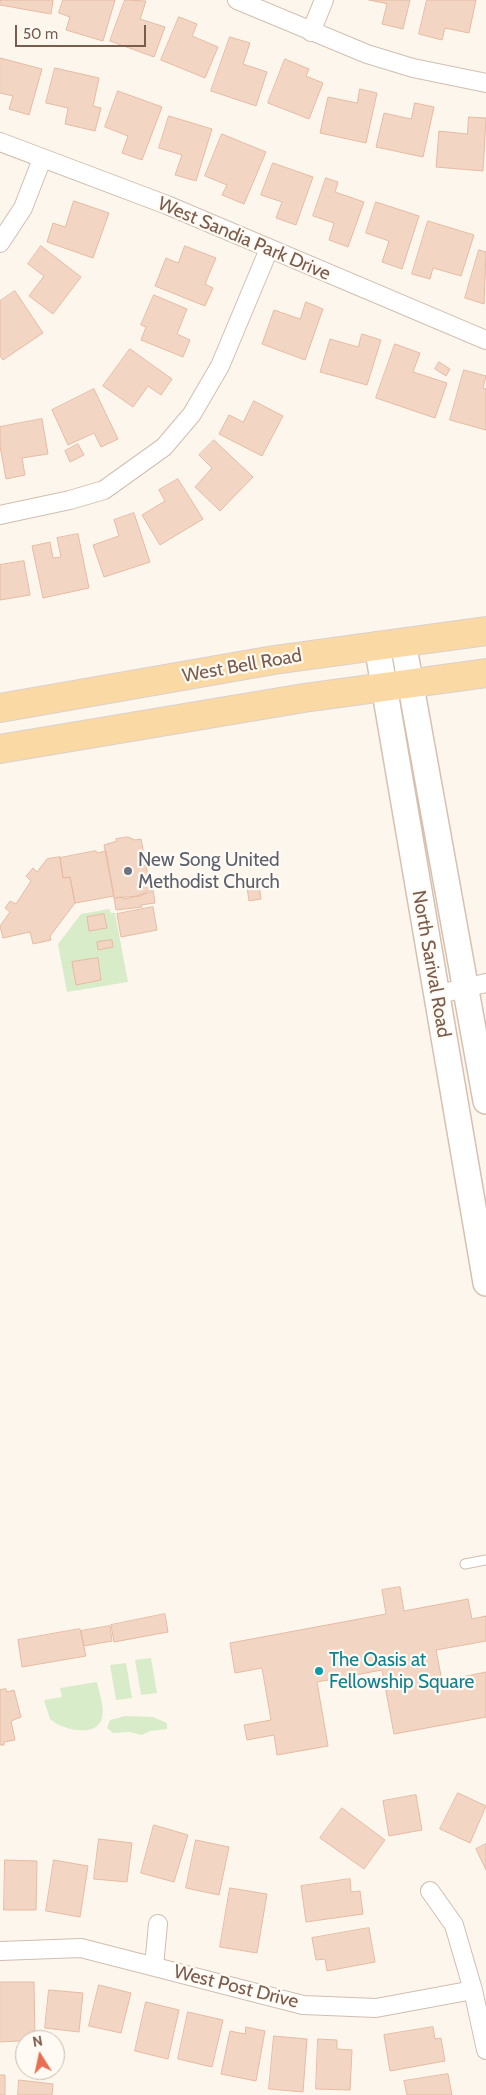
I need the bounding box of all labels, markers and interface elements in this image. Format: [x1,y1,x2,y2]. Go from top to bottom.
scale bar [18,15,149,47]
text: 50 m [23,25,58,43]
street label: West Sandia Park Drive [154,192,334,286]
street label: West Bell Road [180,644,304,688]
place label: New Song United Methodist Church [138,849,280,893]
marker: New Song United Methodist Church [122,865,134,877]
street label: North Sarival Road [407,889,455,1039]
place label: The Oasis at Fellowship Square [329,1649,474,1693]
marker: The Oasis at Fellowship Square [313,1665,325,1677]
street label: West Post Drive [171,1960,301,2014]
north arrow [15,2030,65,2080]
text: N [31,2031,44,2051]

